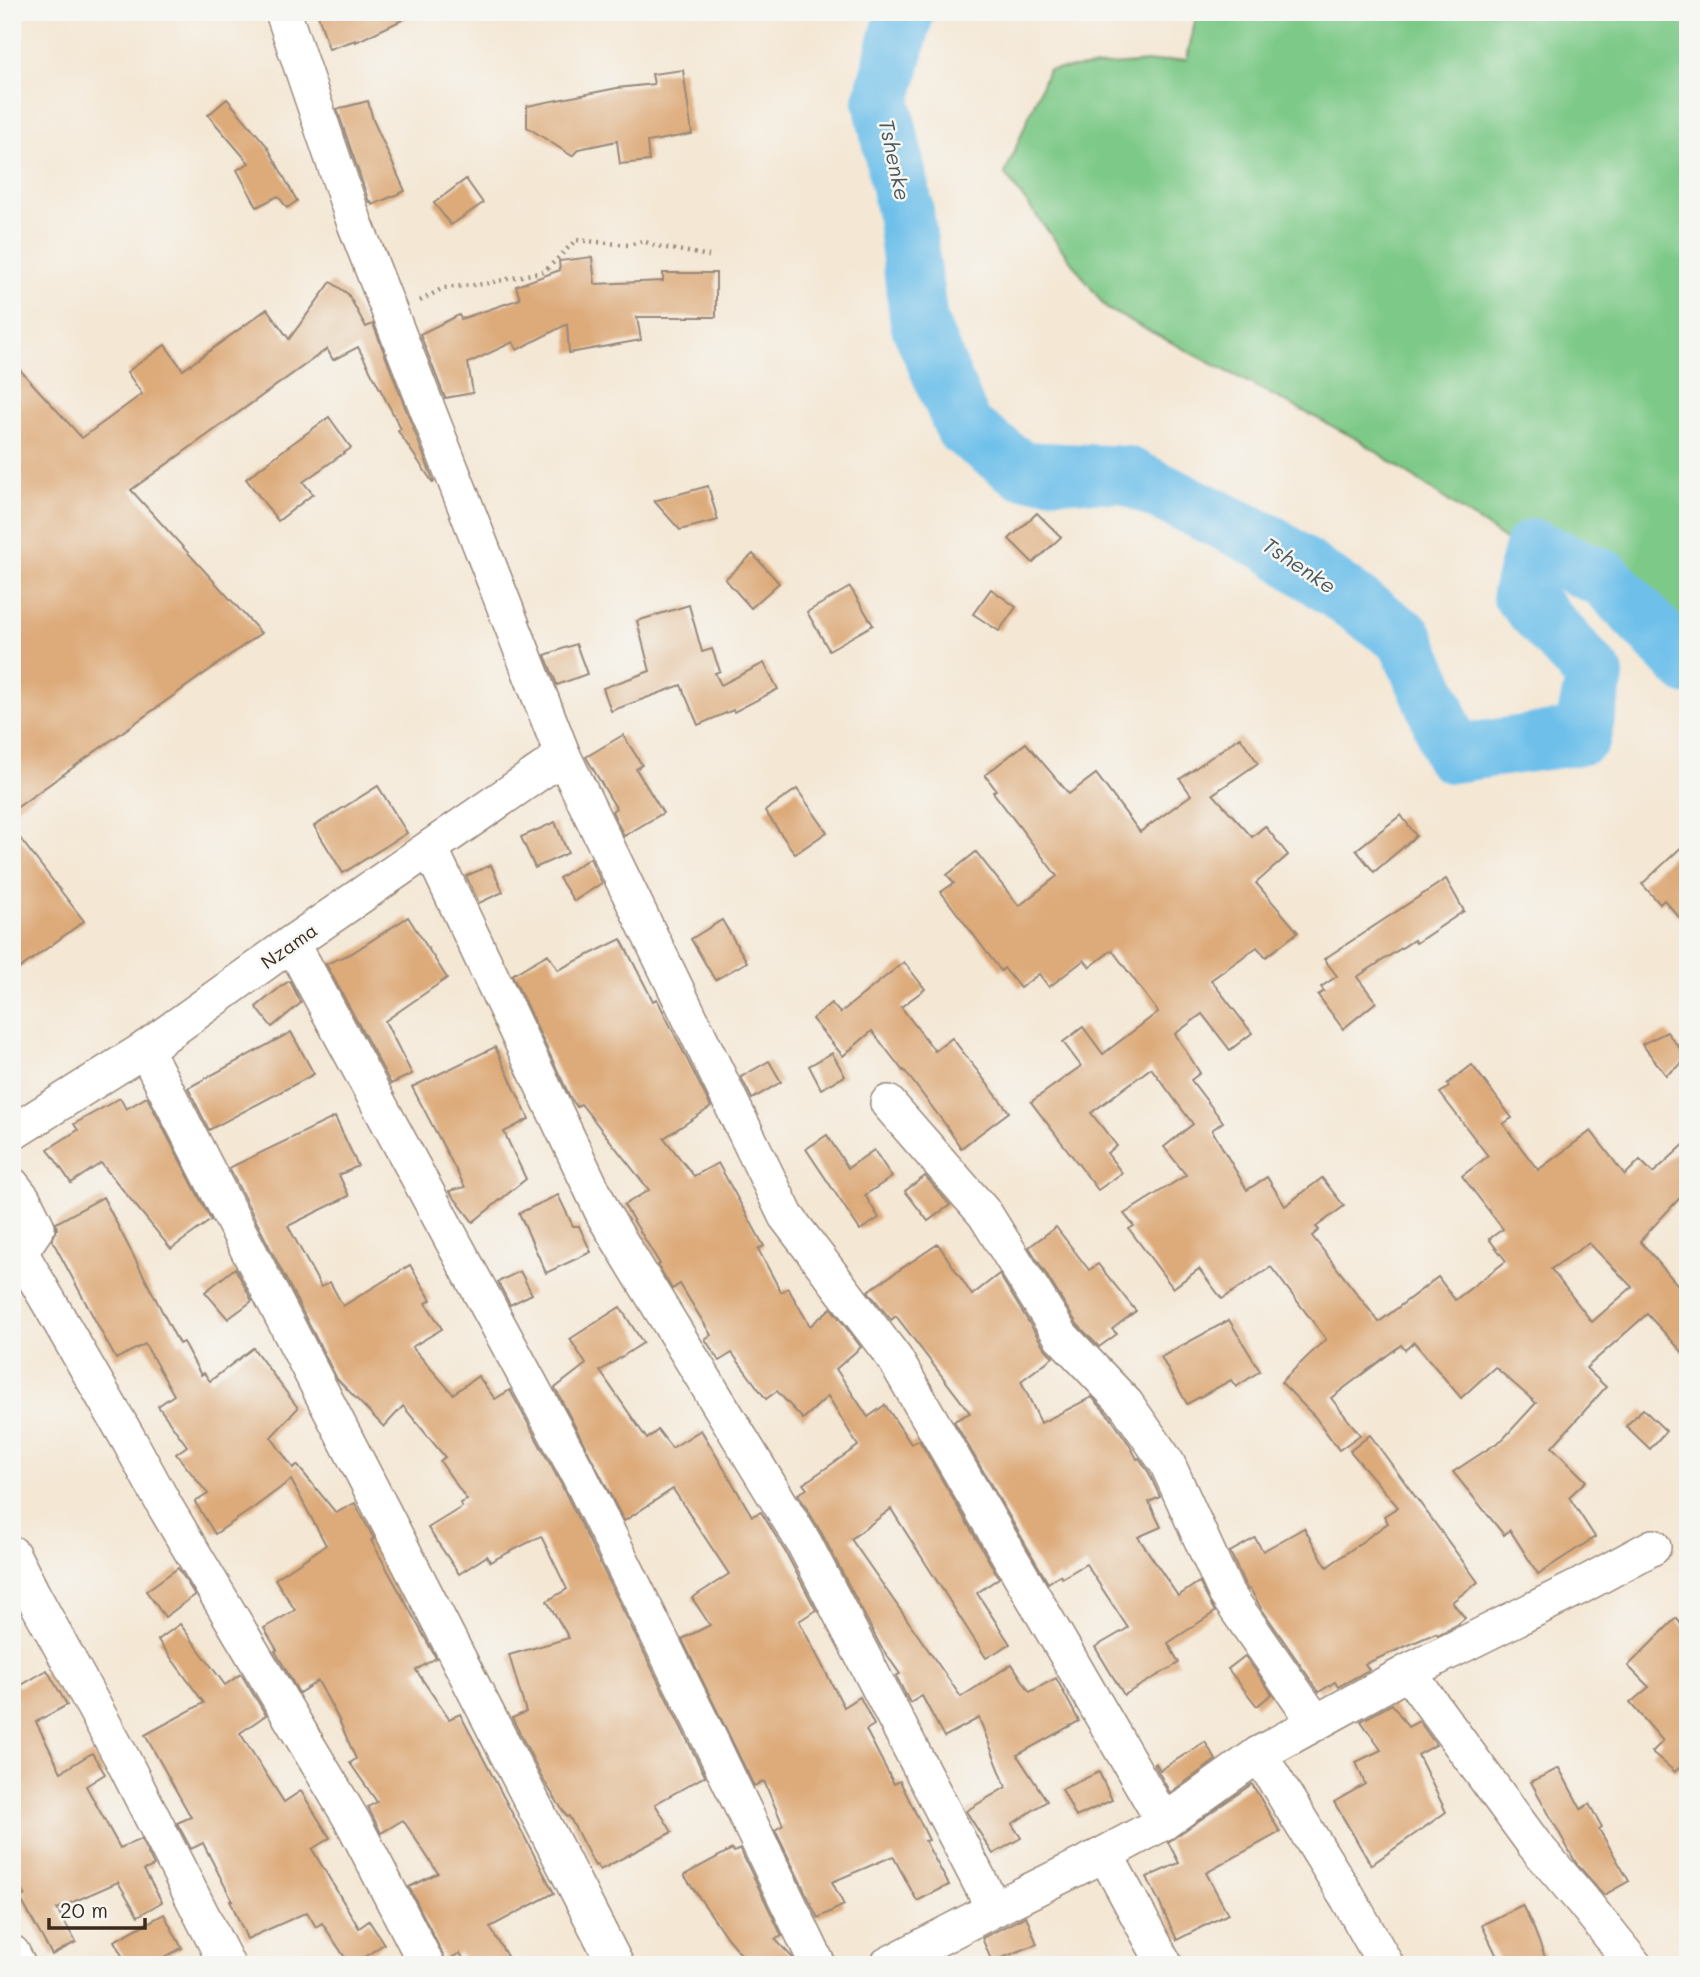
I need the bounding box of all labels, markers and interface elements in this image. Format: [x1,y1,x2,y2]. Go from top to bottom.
water label: Tshenke [874,117,917,203]
water label: Tshenke [1258,530,1342,599]
street label: Nzama [256,917,322,974]
scale bar [49,1886,145,1930]
text: 20 m [60,1896,108,1923]

